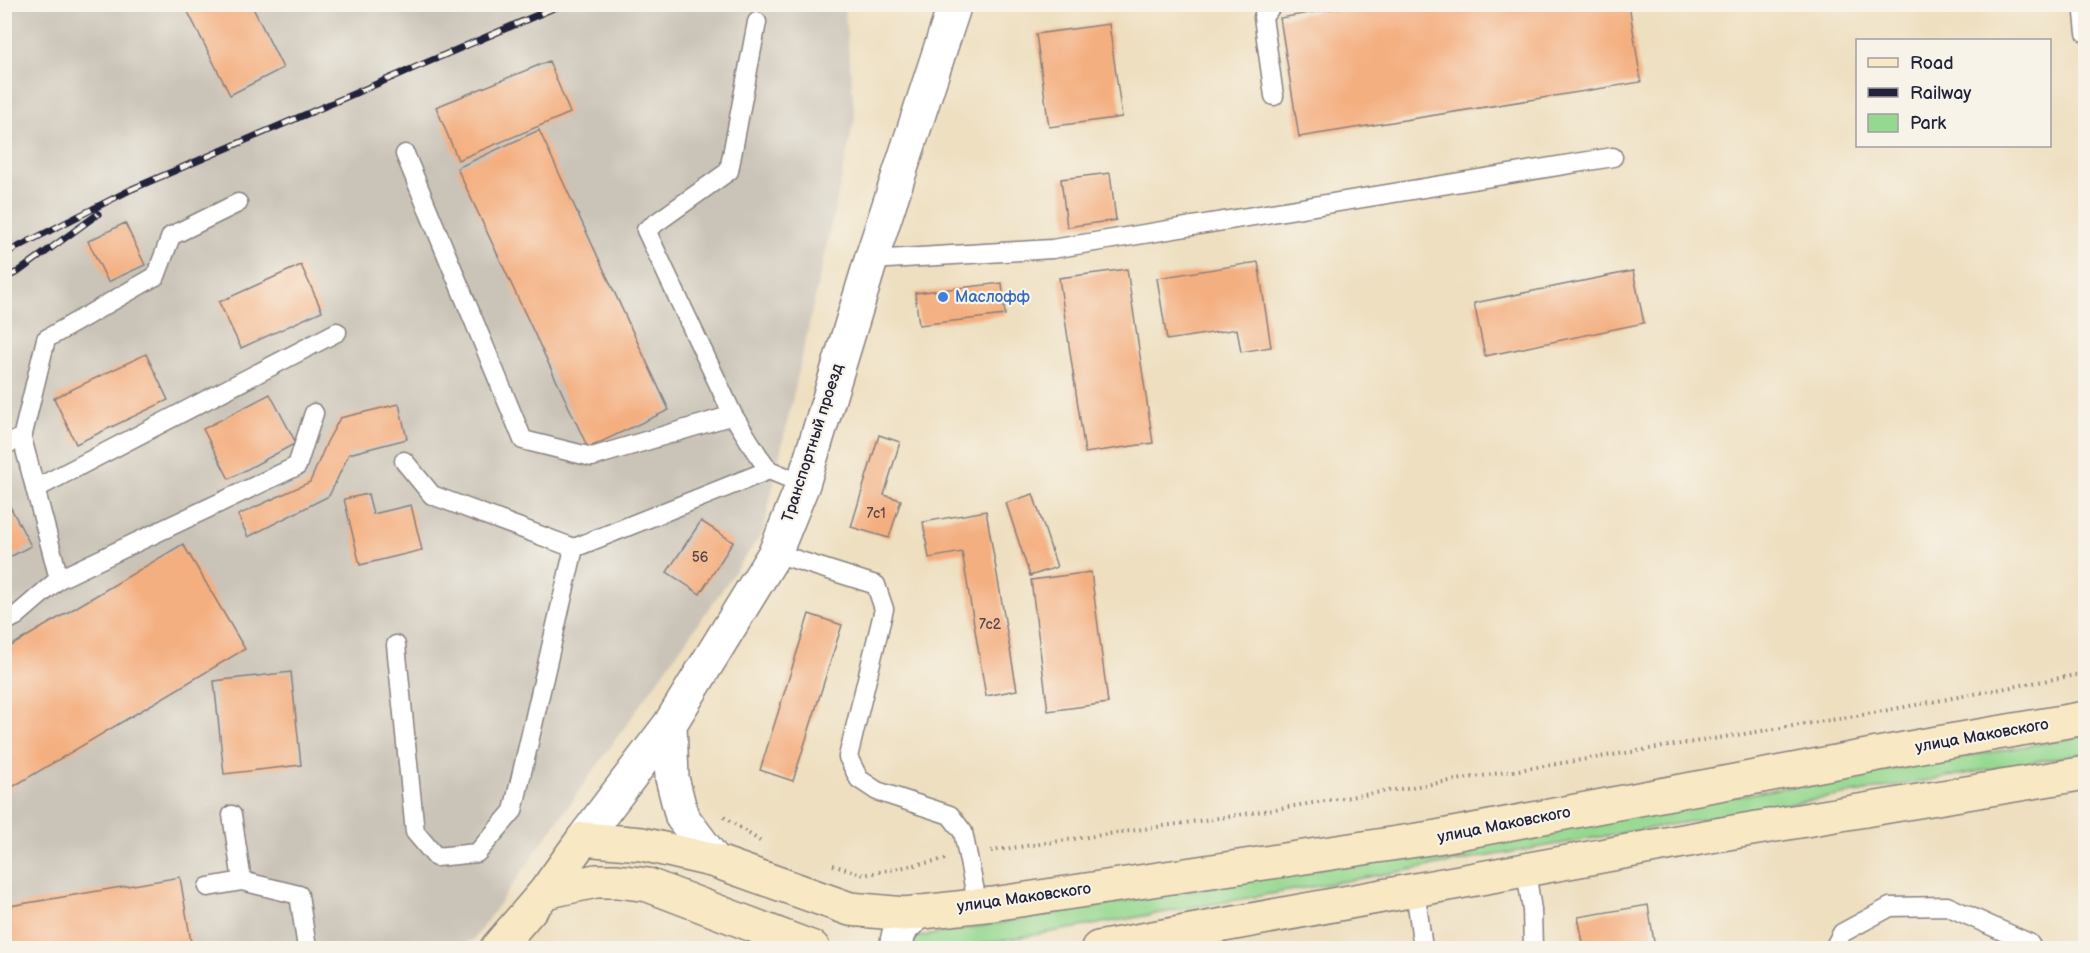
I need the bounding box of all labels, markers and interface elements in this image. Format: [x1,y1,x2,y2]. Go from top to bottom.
legend [1856,39,2051,147]
text: Road [1910,53,1954,74]
text: Railway [1910,83,1972,104]
text: Park [1910,113,1946,134]
place label: Маслофф [955,288,1030,307]
marker: Маслофф [936,290,950,304]
street label: Транспортный проезд [778,361,848,525]
house number: 7с1 [866,505,886,522]
house number: 56 [692,549,709,566]
house number: 7с2 [979,616,1002,633]
street label: улица Маковского [1914,715,2050,757]
street label: улица Маковского [1436,803,1572,847]
street label: улица Маковского [956,879,1092,917]

